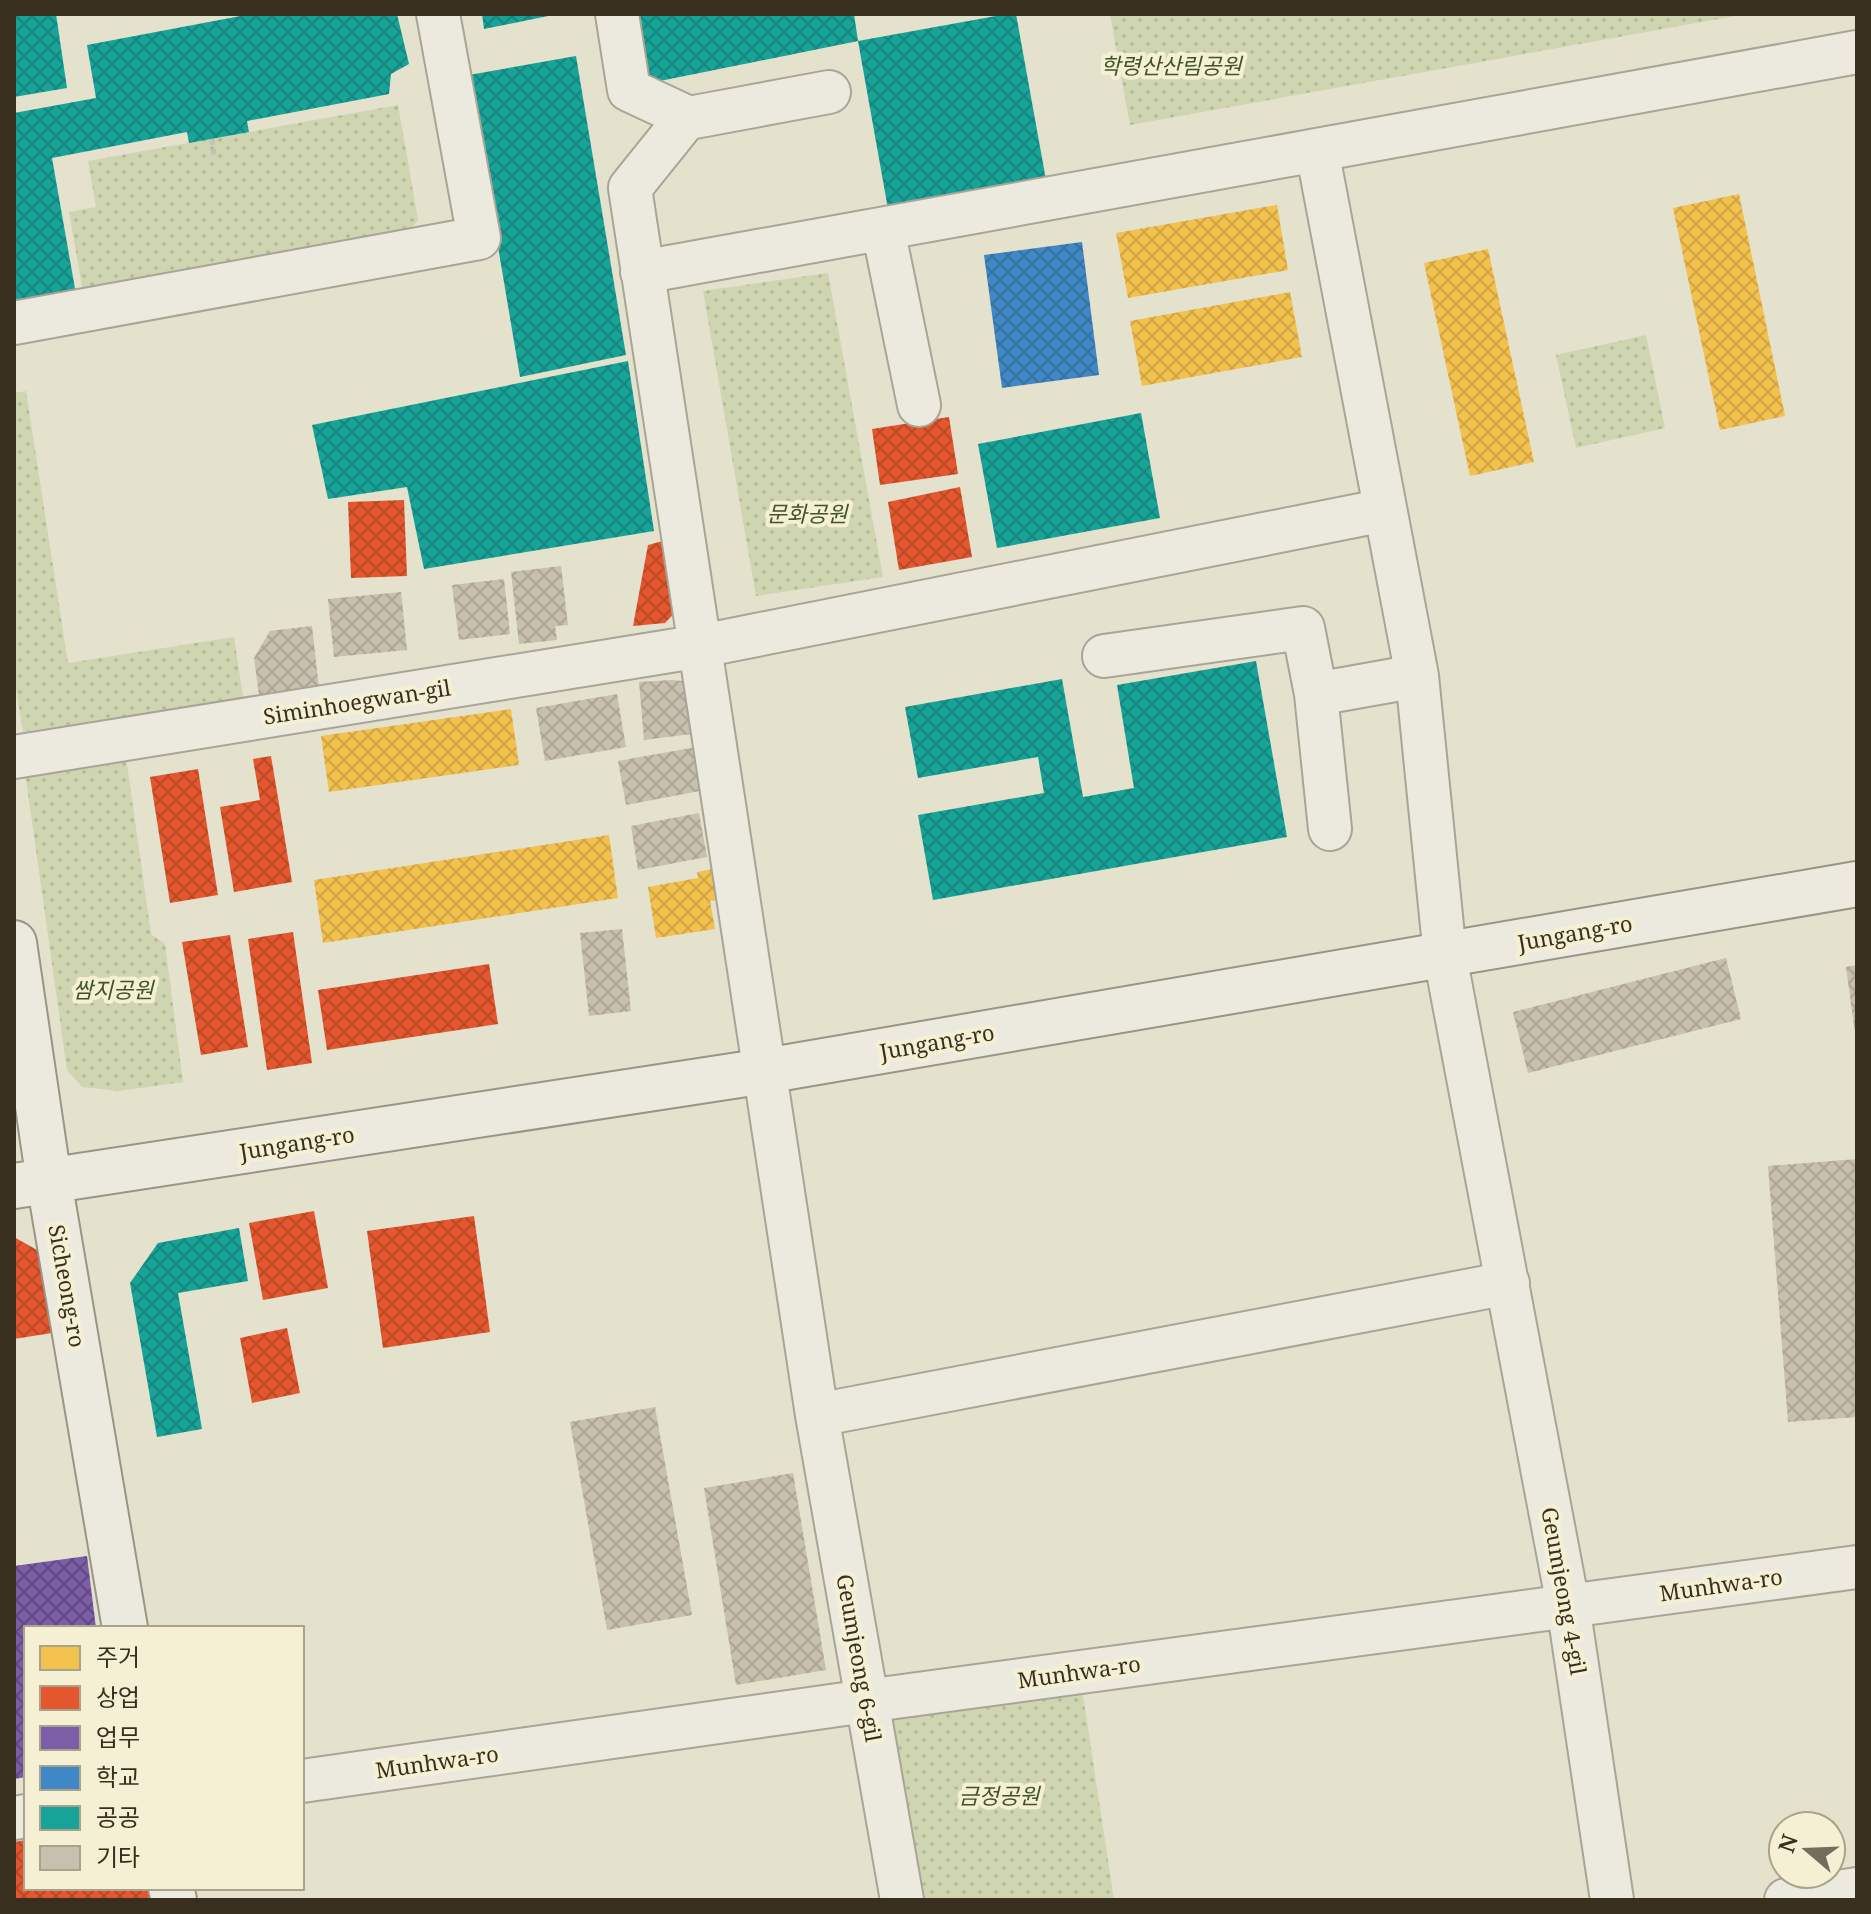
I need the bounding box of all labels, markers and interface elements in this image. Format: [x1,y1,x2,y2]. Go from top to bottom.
park label: 학령산산림공원 [1100,50,1244,80]
park label: 문화공원 [767,498,849,528]
street label: Siminhoegwan-gil [261,671,453,731]
street label: Jungang-ro [1514,907,1635,957]
park label: 쌈지공원 [73,974,155,1004]
street label: Jungang-ro [876,1016,997,1066]
street label: Jungang-ro [236,1118,357,1166]
street label: Sicheong-ro [42,1222,94,1350]
street label: Geumjeong 4-gil [1535,1505,1595,1677]
street label: Munhwa-ro [1657,1561,1784,1607]
street label: Geumjeong 6-gil [830,1572,890,1744]
legend [24,1626,304,1890]
text: 주거 [96,1640,140,1673]
street label: Munhwa-ro [1015,1648,1142,1694]
text: 상업 [96,1680,140,1713]
text: 업무 [96,1720,140,1753]
street label: Munhwa-ro [373,1738,500,1784]
text: 학교 [96,1760,140,1793]
park label: 금정공원 [959,1780,1041,1810]
text: 공공 [96,1800,140,1833]
north arrow [1767,1810,1847,1890]
text: N [1770,1830,1804,1856]
text: 기타 [96,1840,140,1873]

